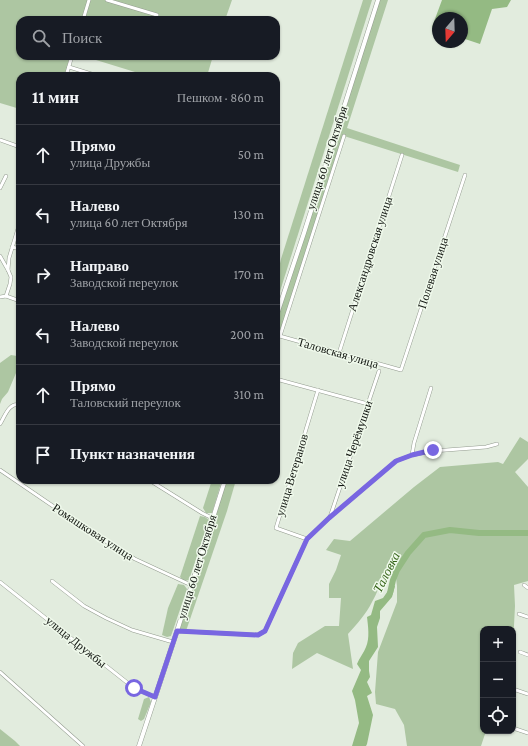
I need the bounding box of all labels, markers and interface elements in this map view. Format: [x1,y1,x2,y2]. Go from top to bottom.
north arrow [432,12,468,48]
search box [16,16,280,60]
icon: search [30,27,52,49]
text: Поиск [62,30,102,46]
text: 11 мин [32,88,79,107]
text: Пешком · 860 m [177,90,264,105]
street label: улица 60 лет Октября [304,104,351,212]
text: Прямо [70,138,116,154]
icon: ahead [32,144,54,166]
text: 50 m [238,147,264,162]
text: улица Дружбы [70,155,150,170]
street label: Александровская улица [345,194,395,313]
text: Налево [70,198,120,214]
icon: left [32,204,54,226]
text: 130 m [233,207,264,222]
text: улица 60 лет Октября [70,215,187,230]
street label: Полевая улица [415,235,451,310]
text: Направо [70,258,129,274]
icon: right [32,264,54,286]
text: 170 m [234,267,264,282]
text: Заводской переулок [70,275,178,290]
text: Налево [70,318,120,334]
icon: left [32,324,54,346]
text: 200 m [230,327,264,342]
text: Заводской переулок [70,335,178,350]
street label: Таловская улица [296,335,381,371]
text: Прямо [70,378,116,394]
icon: ahead [32,384,54,406]
text: 310 m [233,387,264,402]
text: Таловский переулок [70,395,181,410]
street label: улица Черёмушки [332,398,376,489]
street label: улица Ветеранов [273,432,311,518]
route end [424,441,442,459]
icon: arrive [32,444,54,466]
text: Пункт назначения [70,446,195,462]
street label: Ромашковая улица [50,501,137,564]
street label: улица 60 лет Октября [174,513,220,621]
water label: Таловка [370,549,403,595]
street label: улица Дружбы [43,613,109,671]
map controls [480,626,516,734]
button: + [480,626,516,662]
button: − [480,662,516,698]
route start [125,679,143,697]
button: locate [480,698,516,734]

